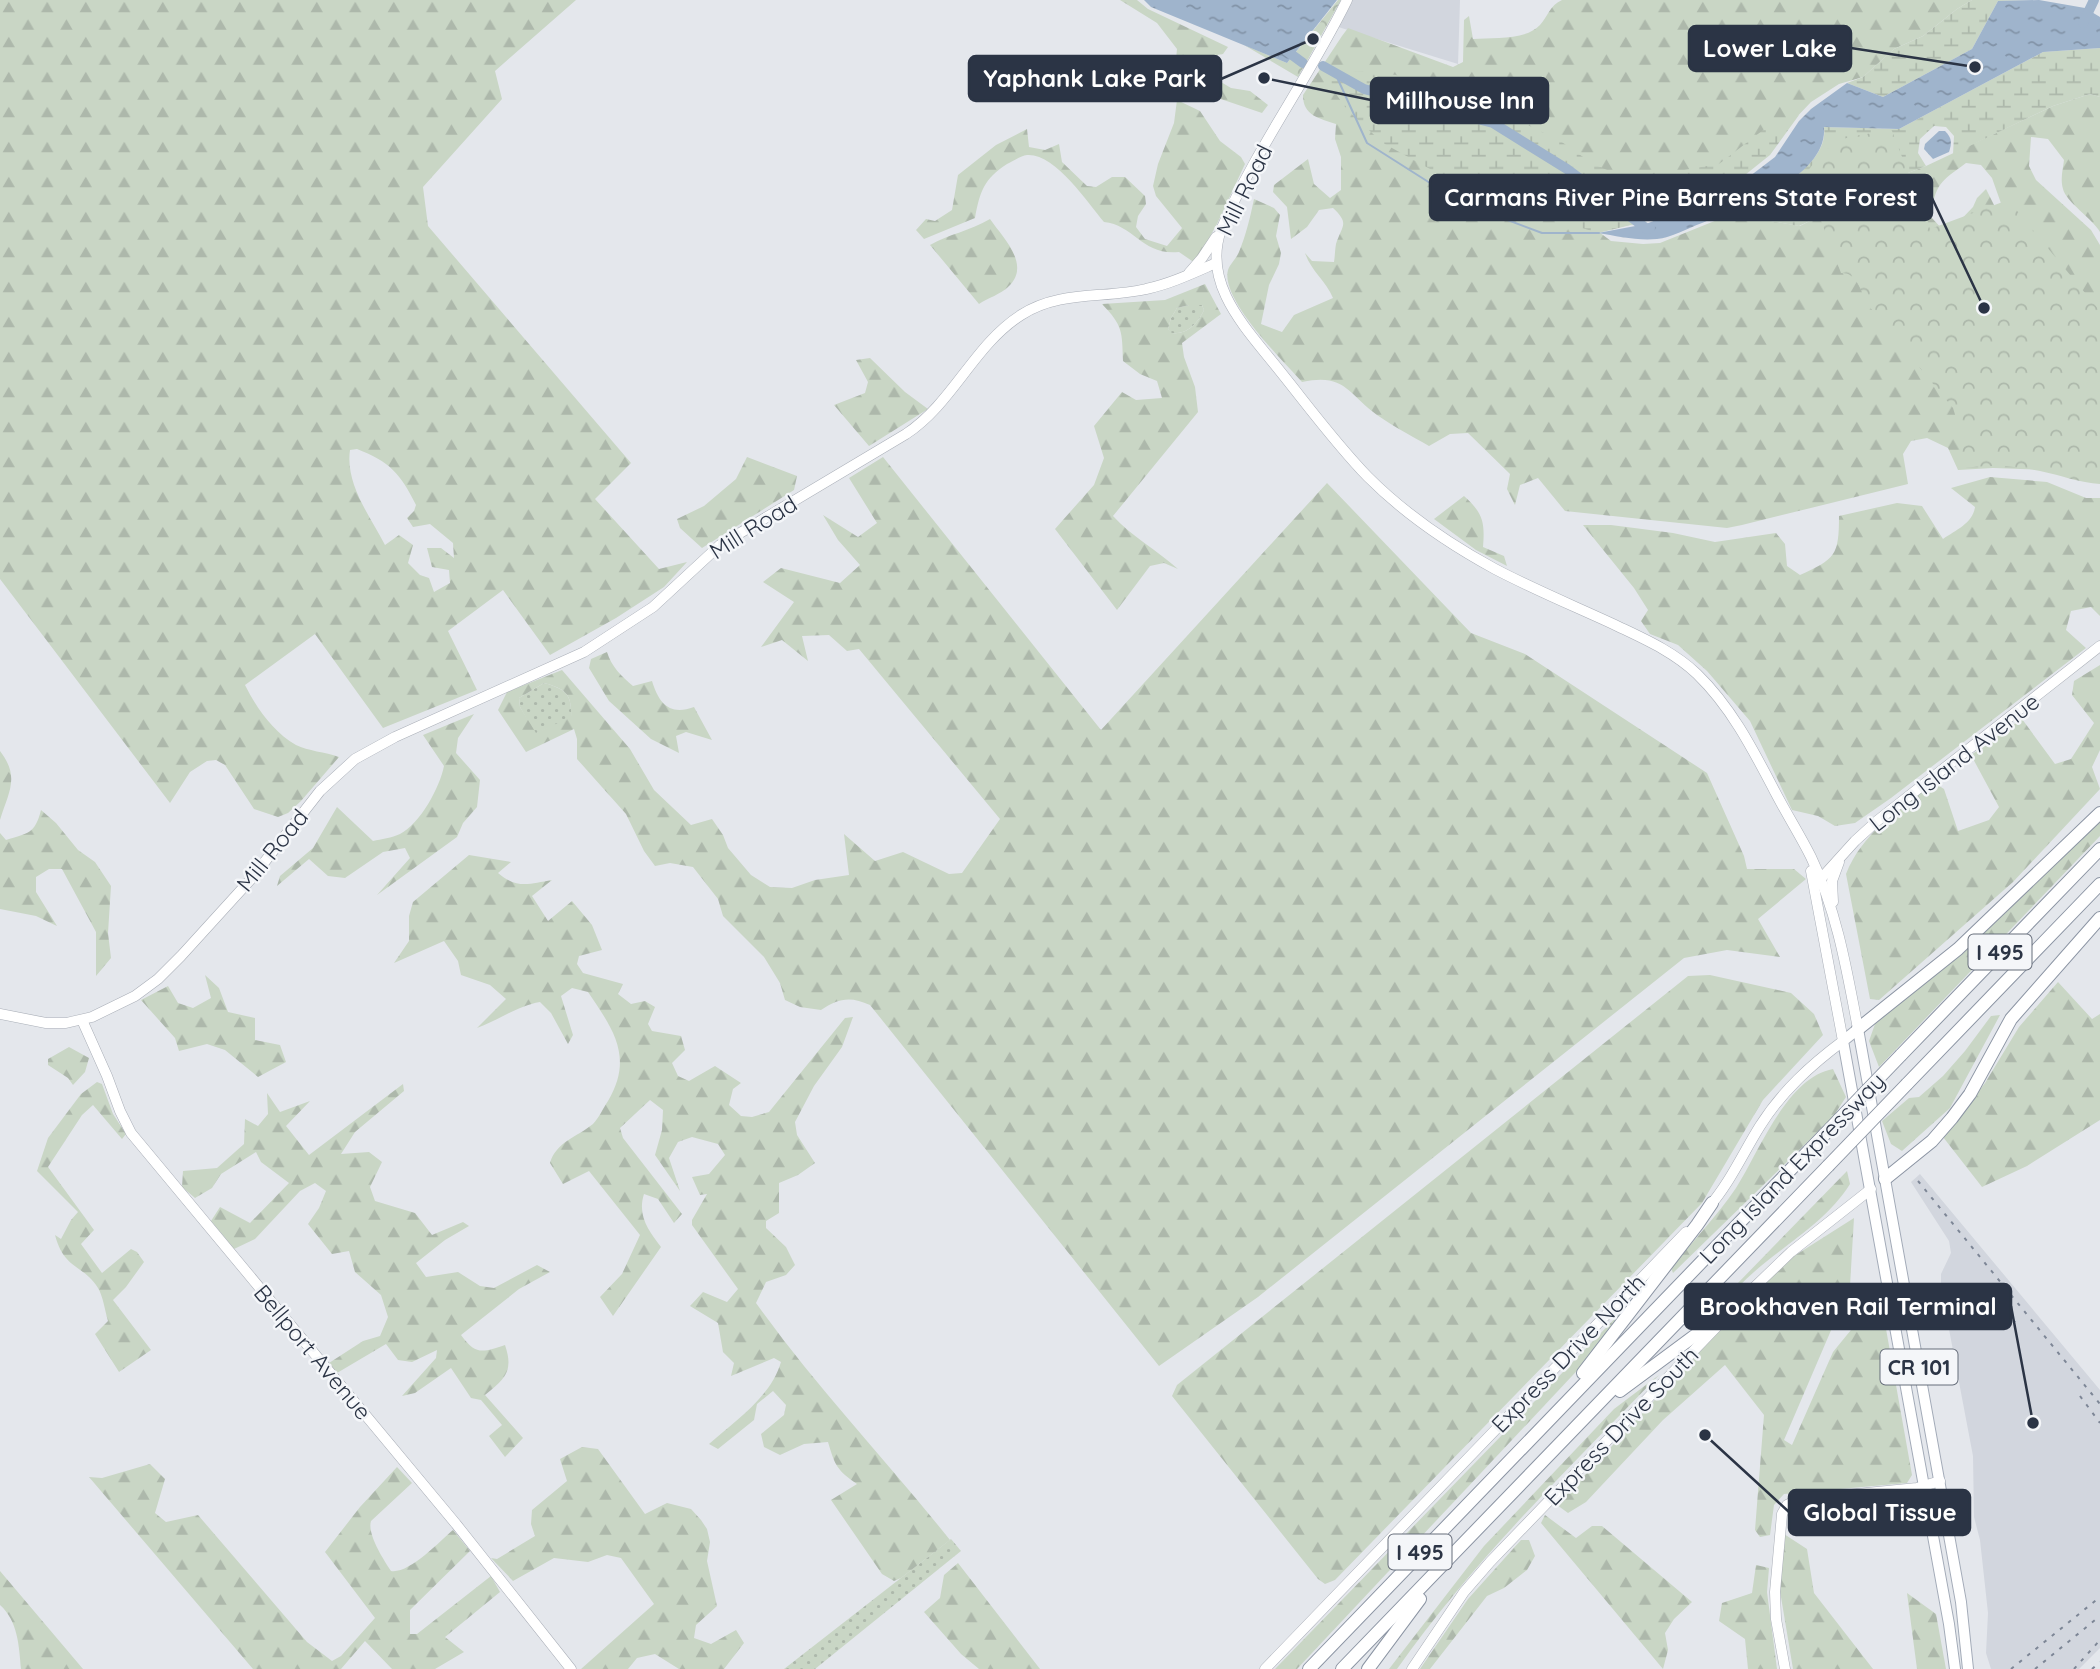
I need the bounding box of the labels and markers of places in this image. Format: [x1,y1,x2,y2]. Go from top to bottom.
callout: Lower Lake [1689,26,1851,71]
callout: Yaphank Lake Park [969,56,1221,101]
callout: Millhouse Inn [1371,78,1548,123]
callout: Carmans River Pine Barrens State Forest [1430,175,1932,220]
callout: Brookhaven Rail Terminal [1685,1284,2011,1329]
callout: Global Tissue [1789,1490,1970,1535]

